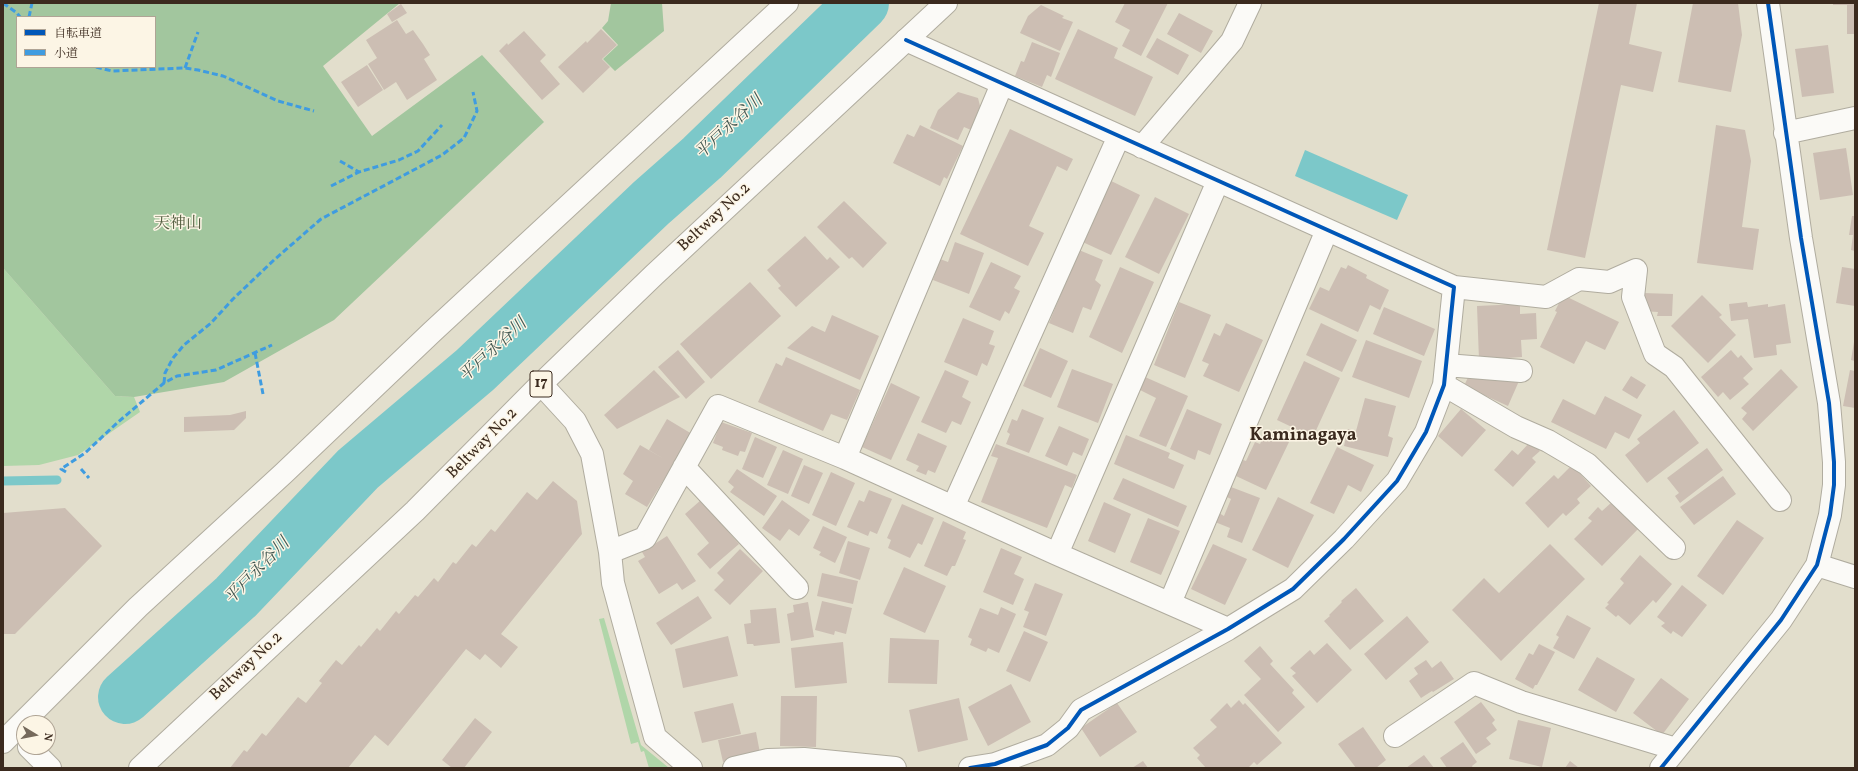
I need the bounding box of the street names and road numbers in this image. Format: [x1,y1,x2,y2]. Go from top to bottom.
street label: Beltway No.2 [675,180,755,256]
road number: 17 [530,371,552,397]
street label: Beltway No.2 [444,405,522,483]
street label: Beltway No.2 [207,629,287,705]

